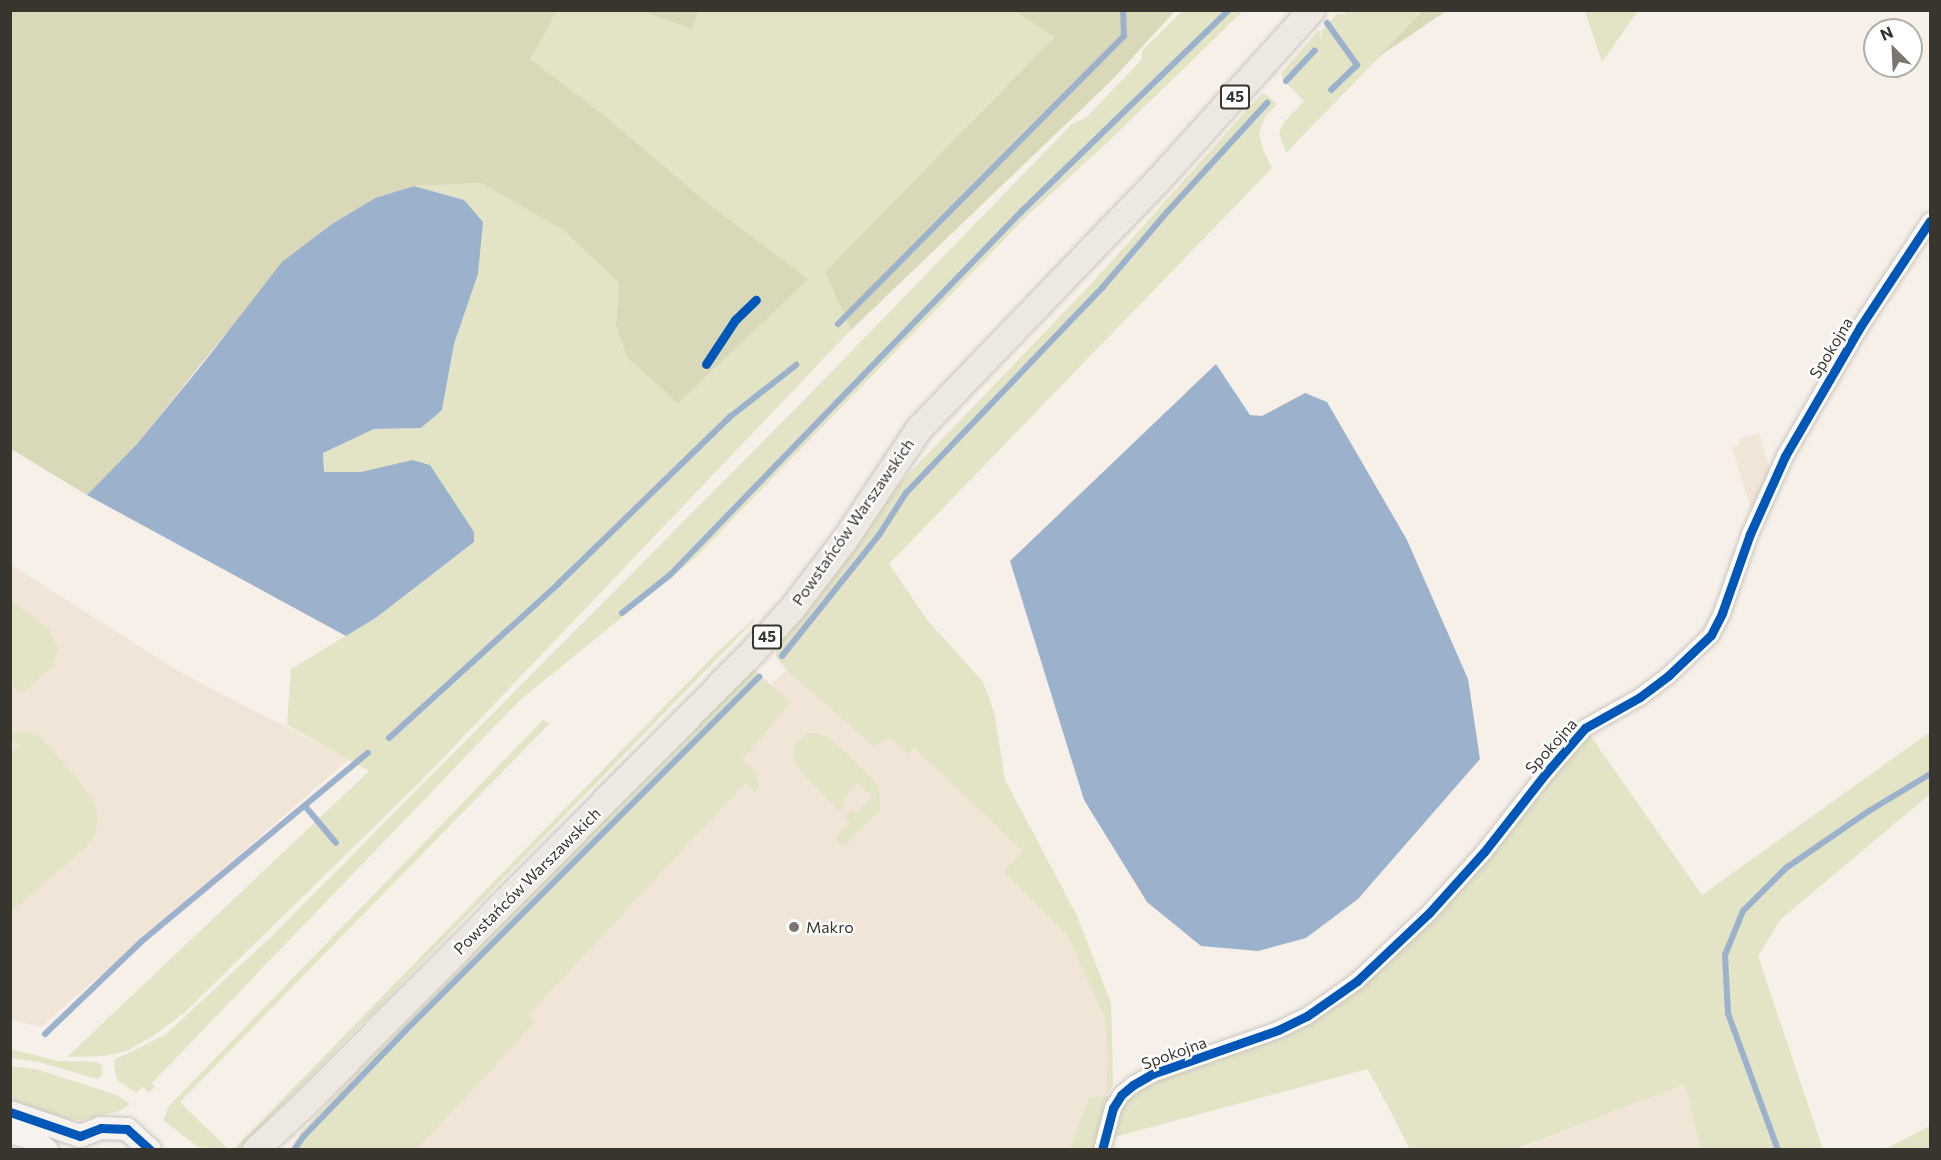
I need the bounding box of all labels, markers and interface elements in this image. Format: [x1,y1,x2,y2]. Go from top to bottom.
north arrow [1863,18,1923,78]
text: N [1877,22,1896,44]
road number: 45 [1220,85,1250,109]
street label: Spokojna [1805,314,1857,382]
street label: Powstańców Warszawskich [788,435,918,609]
road number: 45 [752,625,782,649]
street label: Spokojna [1521,714,1581,778]
street label: Powstańców Warszawskich [450,804,604,958]
place label: Makro [806,917,854,937]
marker: Makro [787,920,801,934]
street label: Spokojna [1139,1032,1209,1074]

